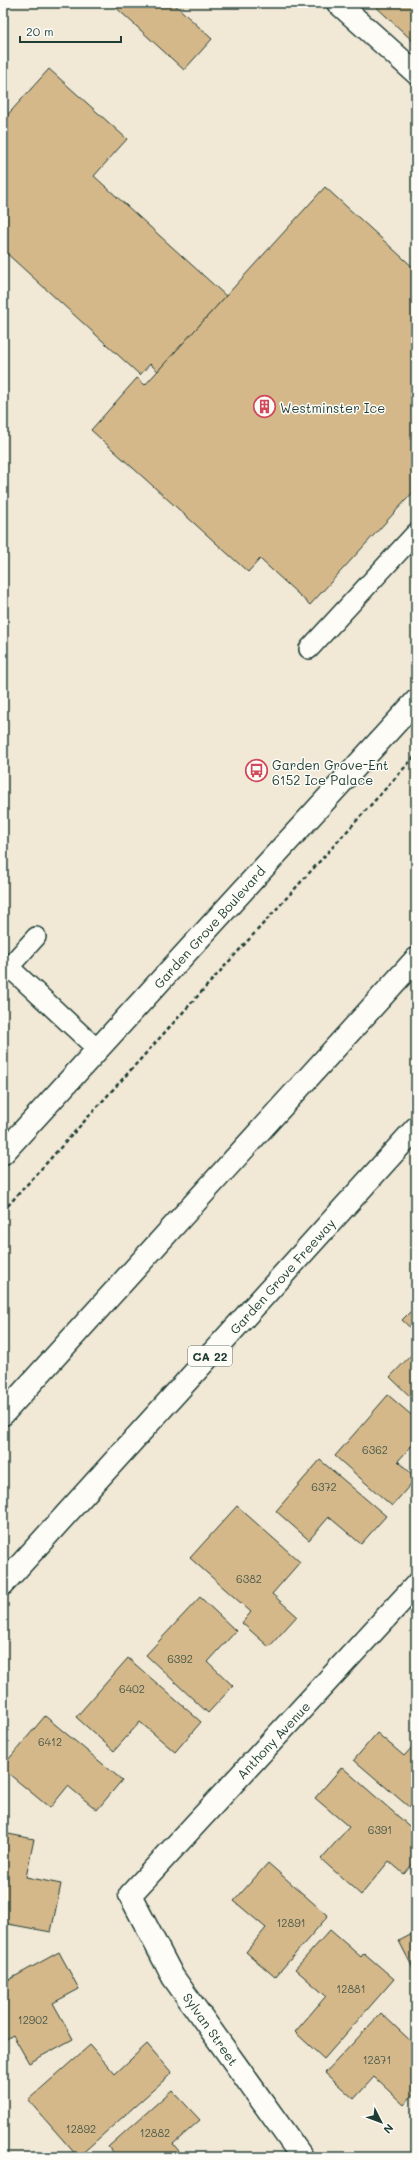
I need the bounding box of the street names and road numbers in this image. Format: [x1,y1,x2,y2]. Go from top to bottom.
street label: Garden Grove Boulevard [150,862,268,992]
street label: Garden Grove Freeway [226,1215,339,1337]
road number: CA 22 [188,1346,232,1366]
street label: Anthony Avenue [233,1698,313,1782]
street label: Sylvan Street [180,1989,243,2069]

